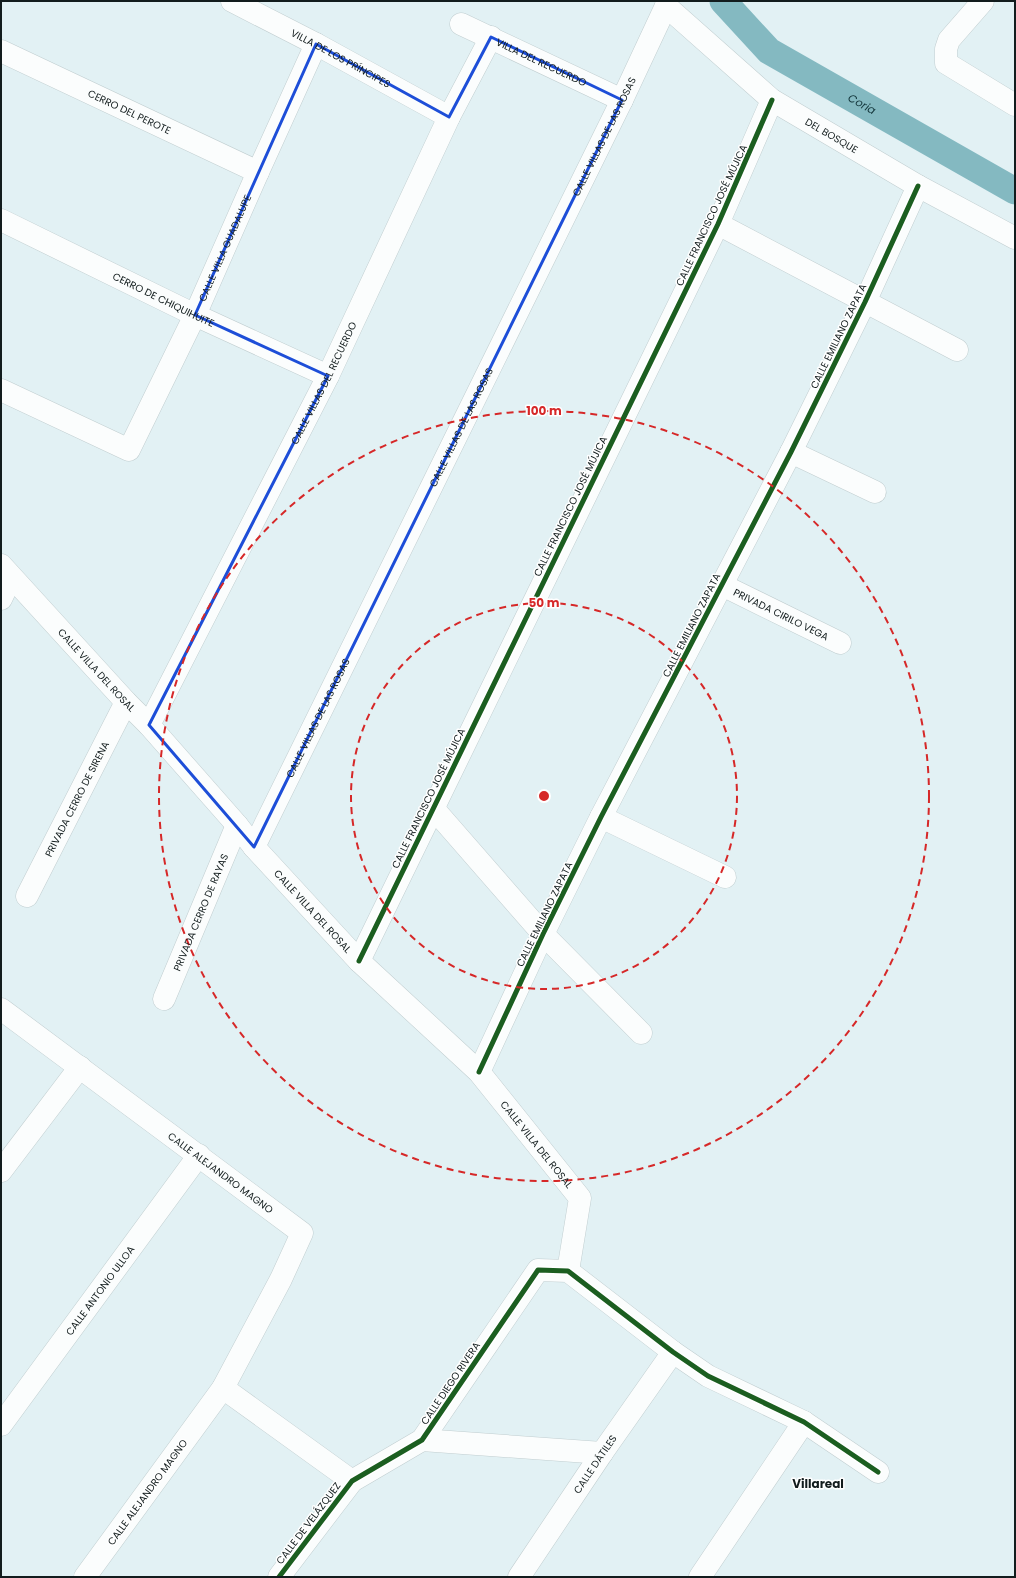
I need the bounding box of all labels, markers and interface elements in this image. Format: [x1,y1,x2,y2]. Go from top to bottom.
street label: VILLA DE LOS PRÍNCIPES [288,25,393,92]
street label: VILLA DEL RECUERDO [494,35,589,90]
street label: CALLE VILLAS DE LAS ROSAS [569,74,640,199]
street label: CERRO DEL PEROTE [85,86,173,138]
water label: Coria [845,90,879,119]
street label: DEL BOSQUE [802,114,861,157]
street label: CALLE FRANCISCO JOSÉ MÚJICA [672,142,751,288]
street label: CALLE VILLA GUADALUPE [195,192,255,304]
street label: CERRO DE CHIQUIHUITE [110,269,217,331]
street label: CALLE EMILIANO ZAPATA [806,281,871,391]
street label: CALLE VILLAS DEL RECUERDO [287,319,360,447]
street label: CALLE VILLAS DE LAS ROSAS [426,365,497,490]
text: 100 m [526,402,562,419]
street label: CALLE FRANCISCO JOSÉ MÚJICA [530,433,611,579]
street label: CALLE EMILIANO ZAPATA [659,570,724,680]
street label: PRIVADA CIRILO VEGA [731,585,831,644]
text: 50 m [529,594,560,611]
street label: CALLE VILLA DEL ROSAL [54,625,139,716]
street label: CALLE VILLAS DE LAS ROSAS [282,656,354,780]
street label: CALLE FRANCISCO JOSÉ MÚJICA [388,725,469,871]
street label: PRIVADA CERRO DE SIRENA [41,738,113,860]
centre of rings [537,789,551,803]
street label: PRIVADA CERRO DE RAYAS [170,851,232,974]
street label: CALLE EMILIANO ZAPATA [512,859,577,969]
street label: CALLE VILLA DEL ROSAL [270,866,355,957]
street label: CALLE VILLA DEL ROSAL [497,1098,577,1192]
street label: CALLE ALEJANDRO MAGNO [165,1129,276,1217]
street label: CALLE ANTONIO ULLOA [62,1242,138,1339]
street label: CALLE DIEGO RIVERA [417,1339,484,1428]
street label: CALLE DÁTILES [570,1432,621,1497]
street label: CALLE ALEJANDRO MAGNO [104,1436,191,1548]
district label: Villareal [792,1475,844,1492]
street label: CALLE DE VELÁZQUEZ [273,1479,344,1567]

